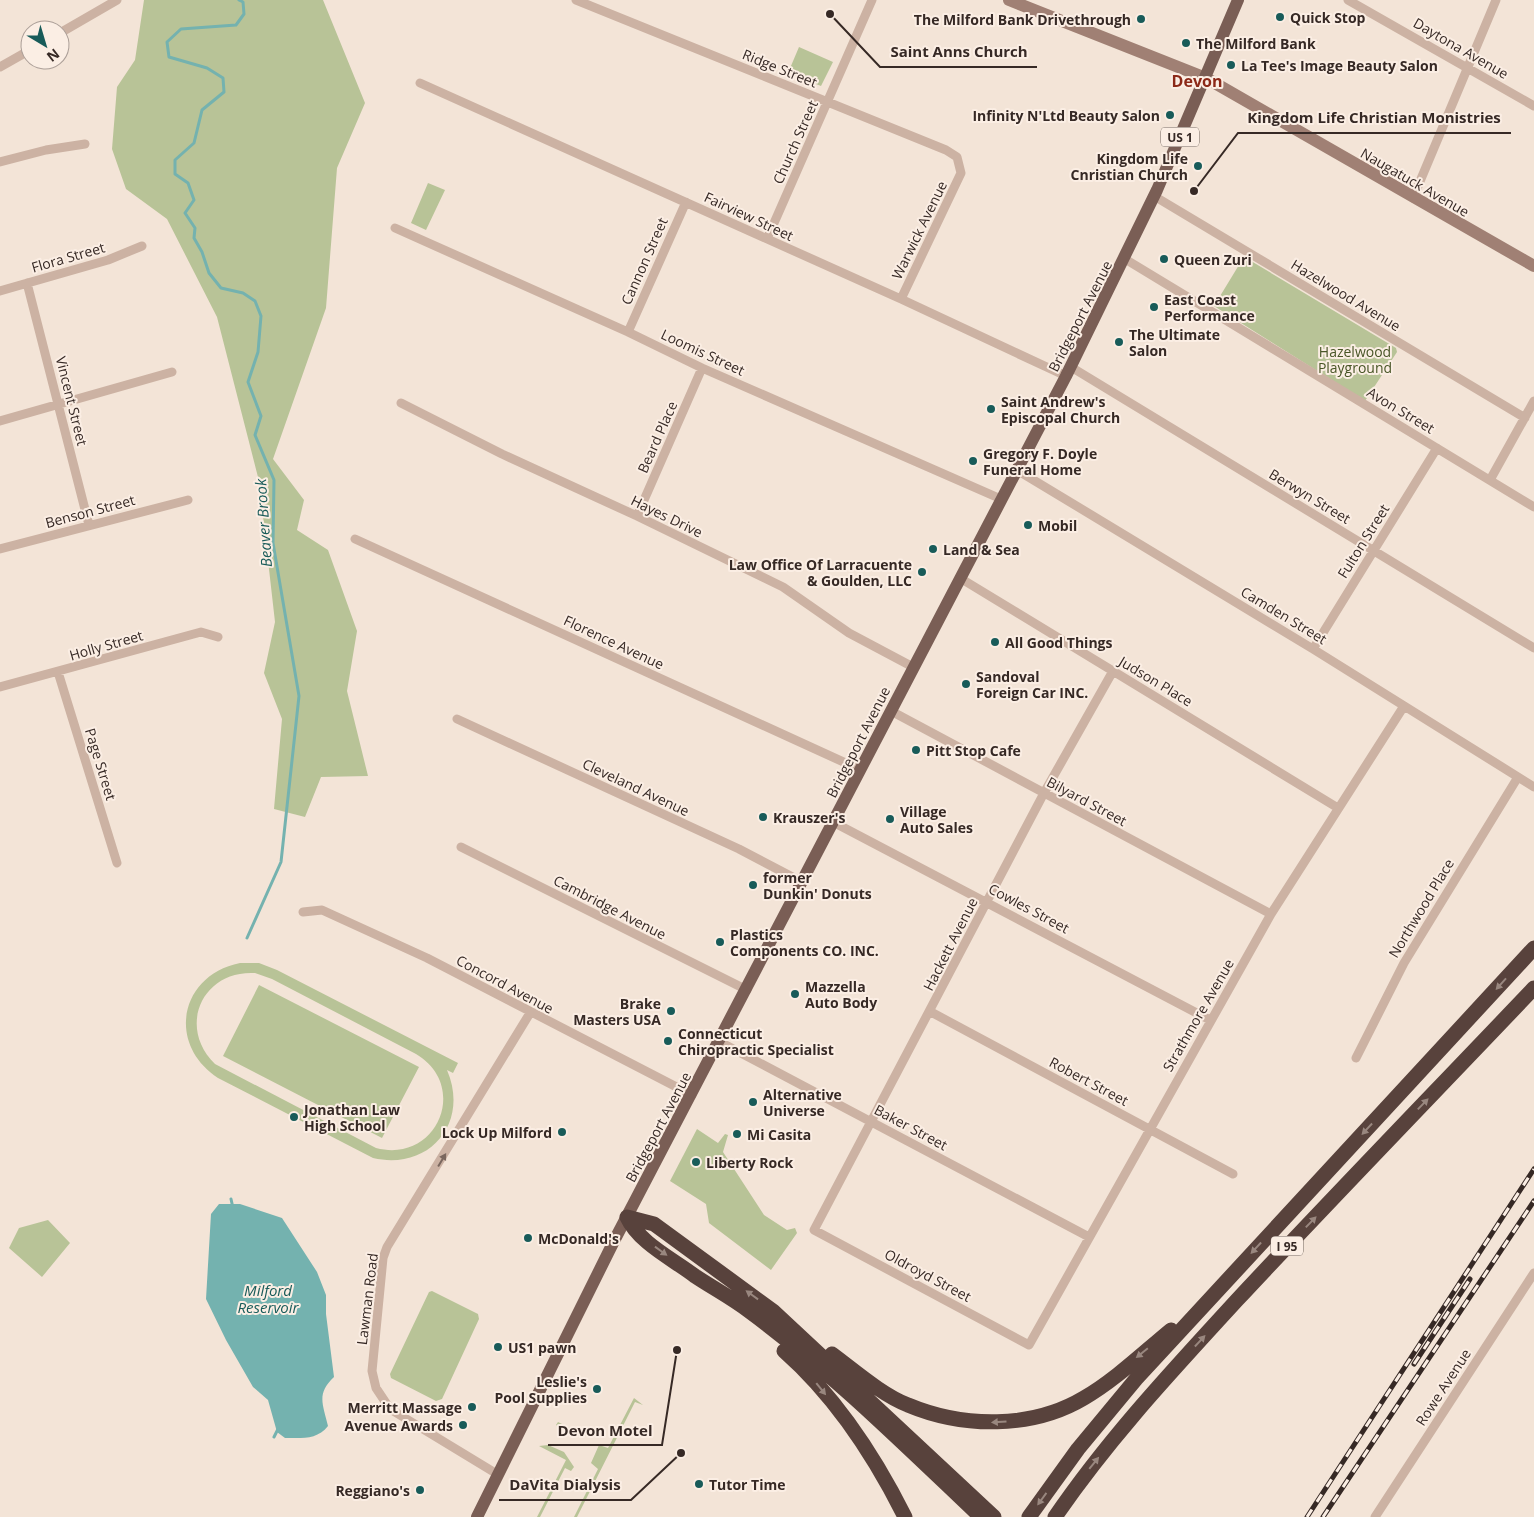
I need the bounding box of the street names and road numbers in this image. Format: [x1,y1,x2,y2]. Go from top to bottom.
street label: Daytona Avenue [1410,13,1512,83]
street label: Ridge Street [740,44,820,92]
street label: Church Street [768,97,822,187]
road number: US 1 [1161,128,1199,146]
street label: Naugatuck Avenue [1357,143,1473,221]
street label: Warwick Avenue [887,178,951,282]
street label: Fairview Street [701,187,797,245]
street label: Cannon Street [616,214,672,308]
street label: Flora Street [29,237,107,277]
street label: Hazelwood Avenue [1288,255,1404,335]
street label: Bridgeport Avenue [1044,257,1116,375]
street label: Loomis Street [658,324,748,380]
street label: Vincent Street [52,354,92,448]
street label: Avon Street [1364,382,1438,438]
street label: Beard Place [633,398,681,476]
street label: Berwyn Street [1266,464,1354,528]
street label: Benson Street [43,490,137,532]
street label: Hayes Drive [628,490,706,542]
street label: Fulton Street [1333,500,1393,582]
street label: Camden Street [1237,582,1331,648]
street label: Florence Avenue [561,611,667,674]
street label: Holly Street [67,625,145,665]
street label: Judson Place [1114,651,1196,710]
street label: Bridgeport Avenue [822,683,894,801]
street label: Page Street [81,726,121,802]
street label: Cleveland Avenue [579,754,693,820]
street label: Bilyard Street [1044,772,1130,830]
street label: Northwood Place [1384,855,1458,961]
street label: Cambridge Avenue [551,870,670,944]
street label: Cowles Street [985,879,1073,937]
street label: Hackett Avenue [918,894,982,994]
street label: Concord Avenue [453,950,557,1018]
street label: Strathmore Avenue [1158,955,1238,1075]
street label: Robert Street [1046,1052,1132,1110]
street label: Bridgeport Avenue [621,1068,695,1185]
street label: Baker Street [871,1100,951,1154]
road number: I 95 [1271,1236,1303,1256]
street label: Oldroyd Street [881,1244,975,1306]
street label: Lawman Road [352,1252,382,1346]
street label: Rowe Avenue [1411,1345,1475,1429]

